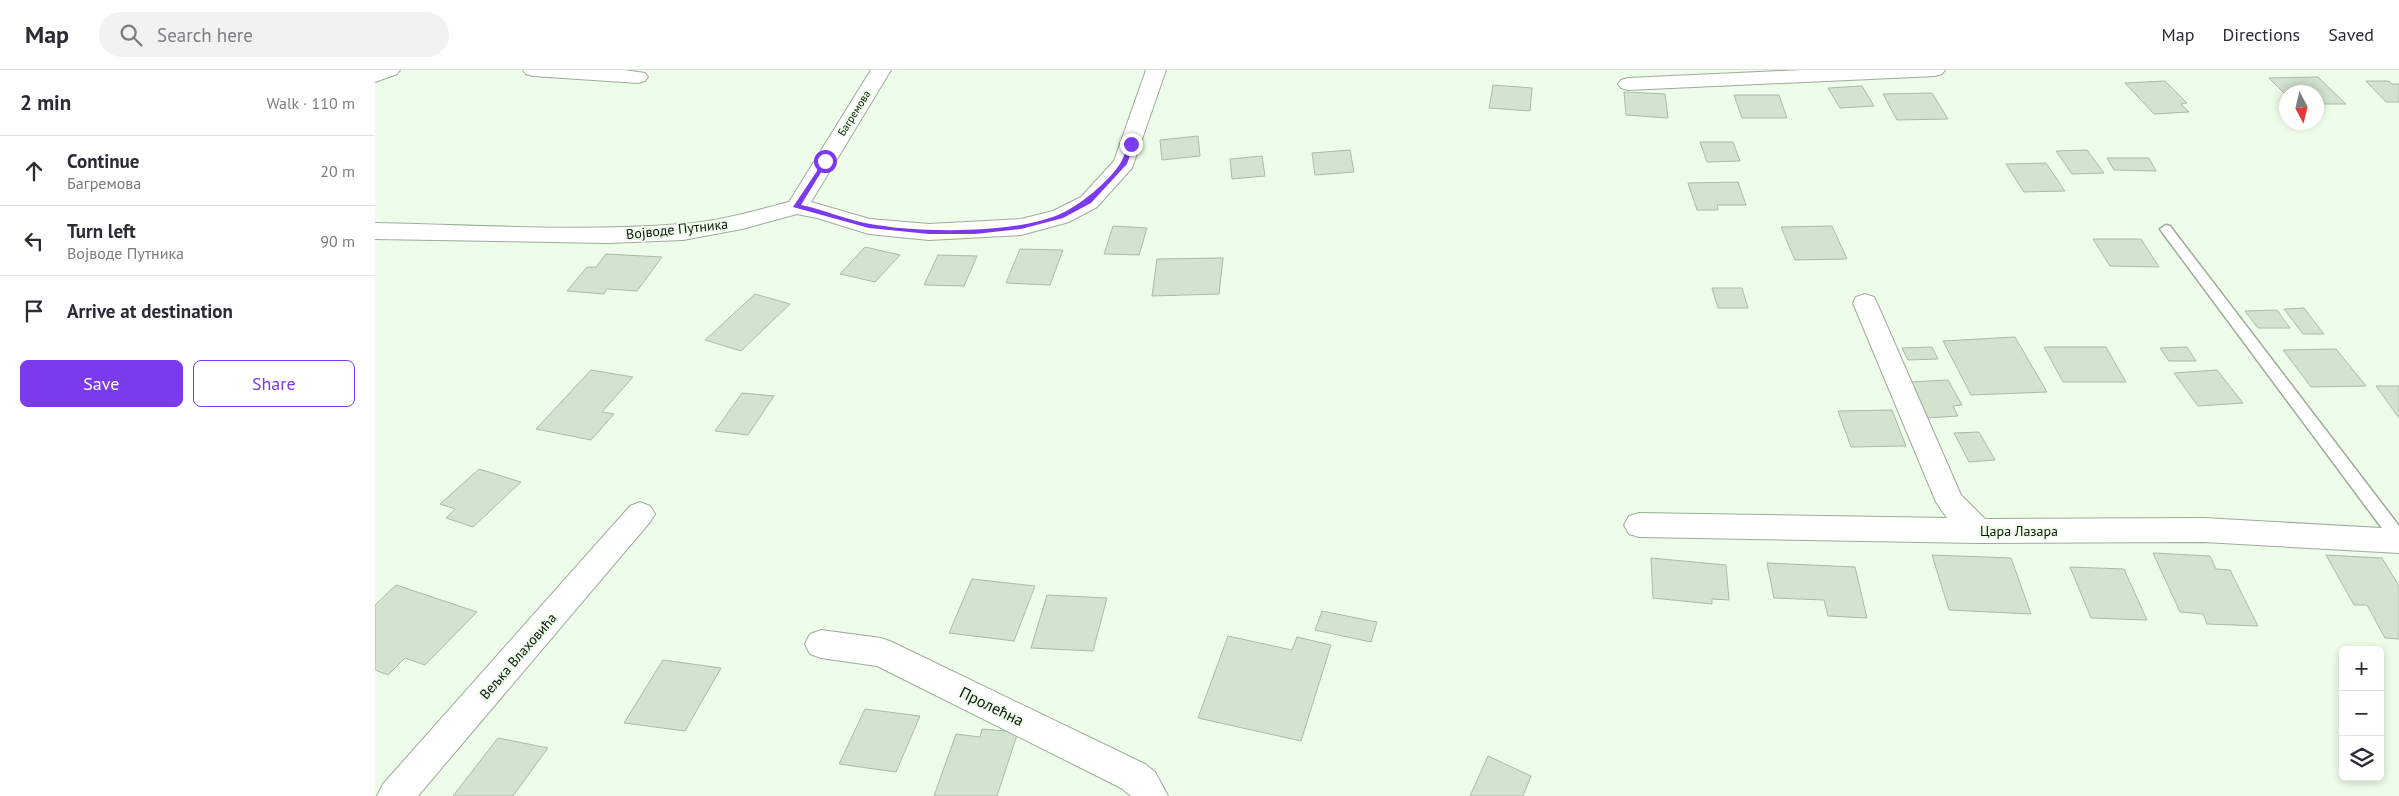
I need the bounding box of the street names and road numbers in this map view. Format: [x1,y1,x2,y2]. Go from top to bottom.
street label: Багремова [835,88,873,138]
street label: Војводе Путника [625,215,729,243]
street label: Цара Лазара [1980,522,2058,540]
street label: Вељка Влаховића [476,609,560,703]
street label: Пролећна [957,682,1027,730]

